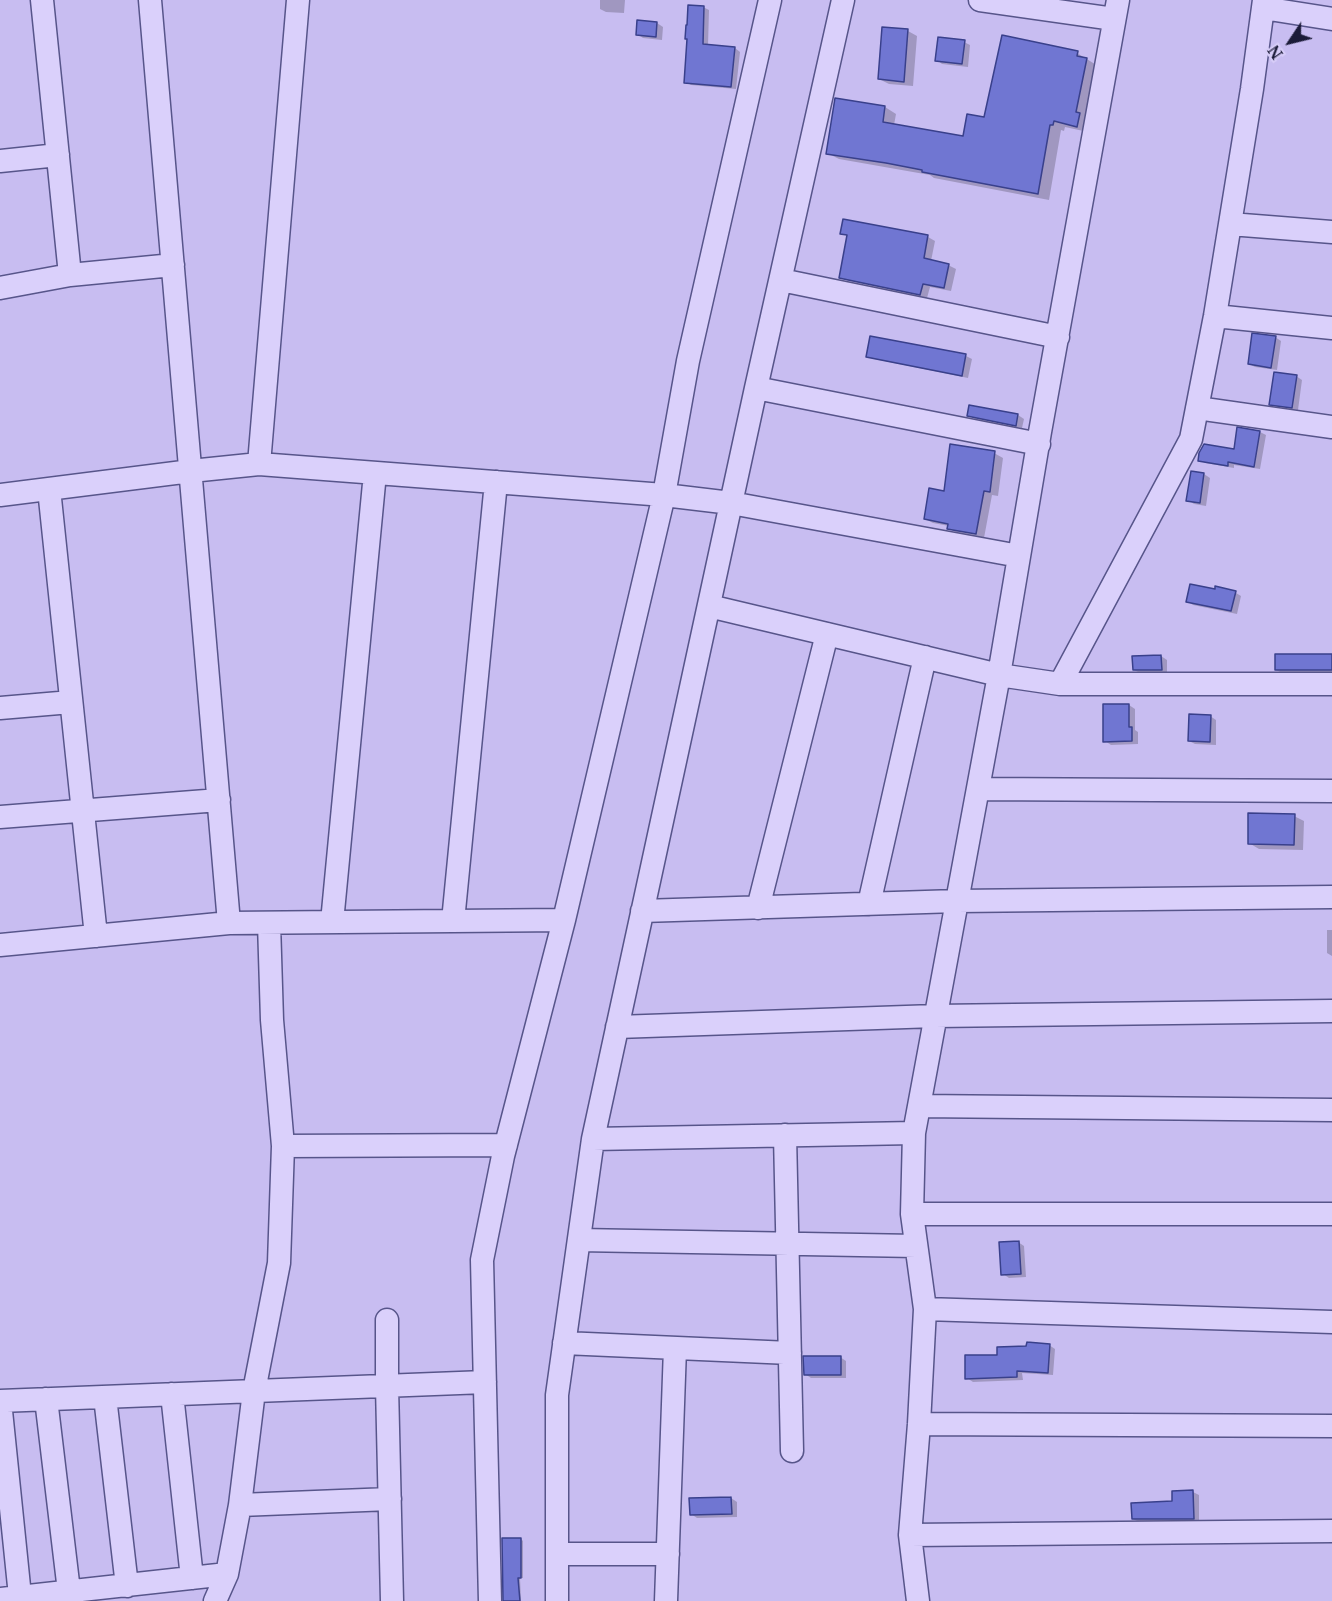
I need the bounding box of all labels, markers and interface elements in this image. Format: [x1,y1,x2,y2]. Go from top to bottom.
north arrow [1260,12,1320,72]
text: N [1263,41,1288,64]

